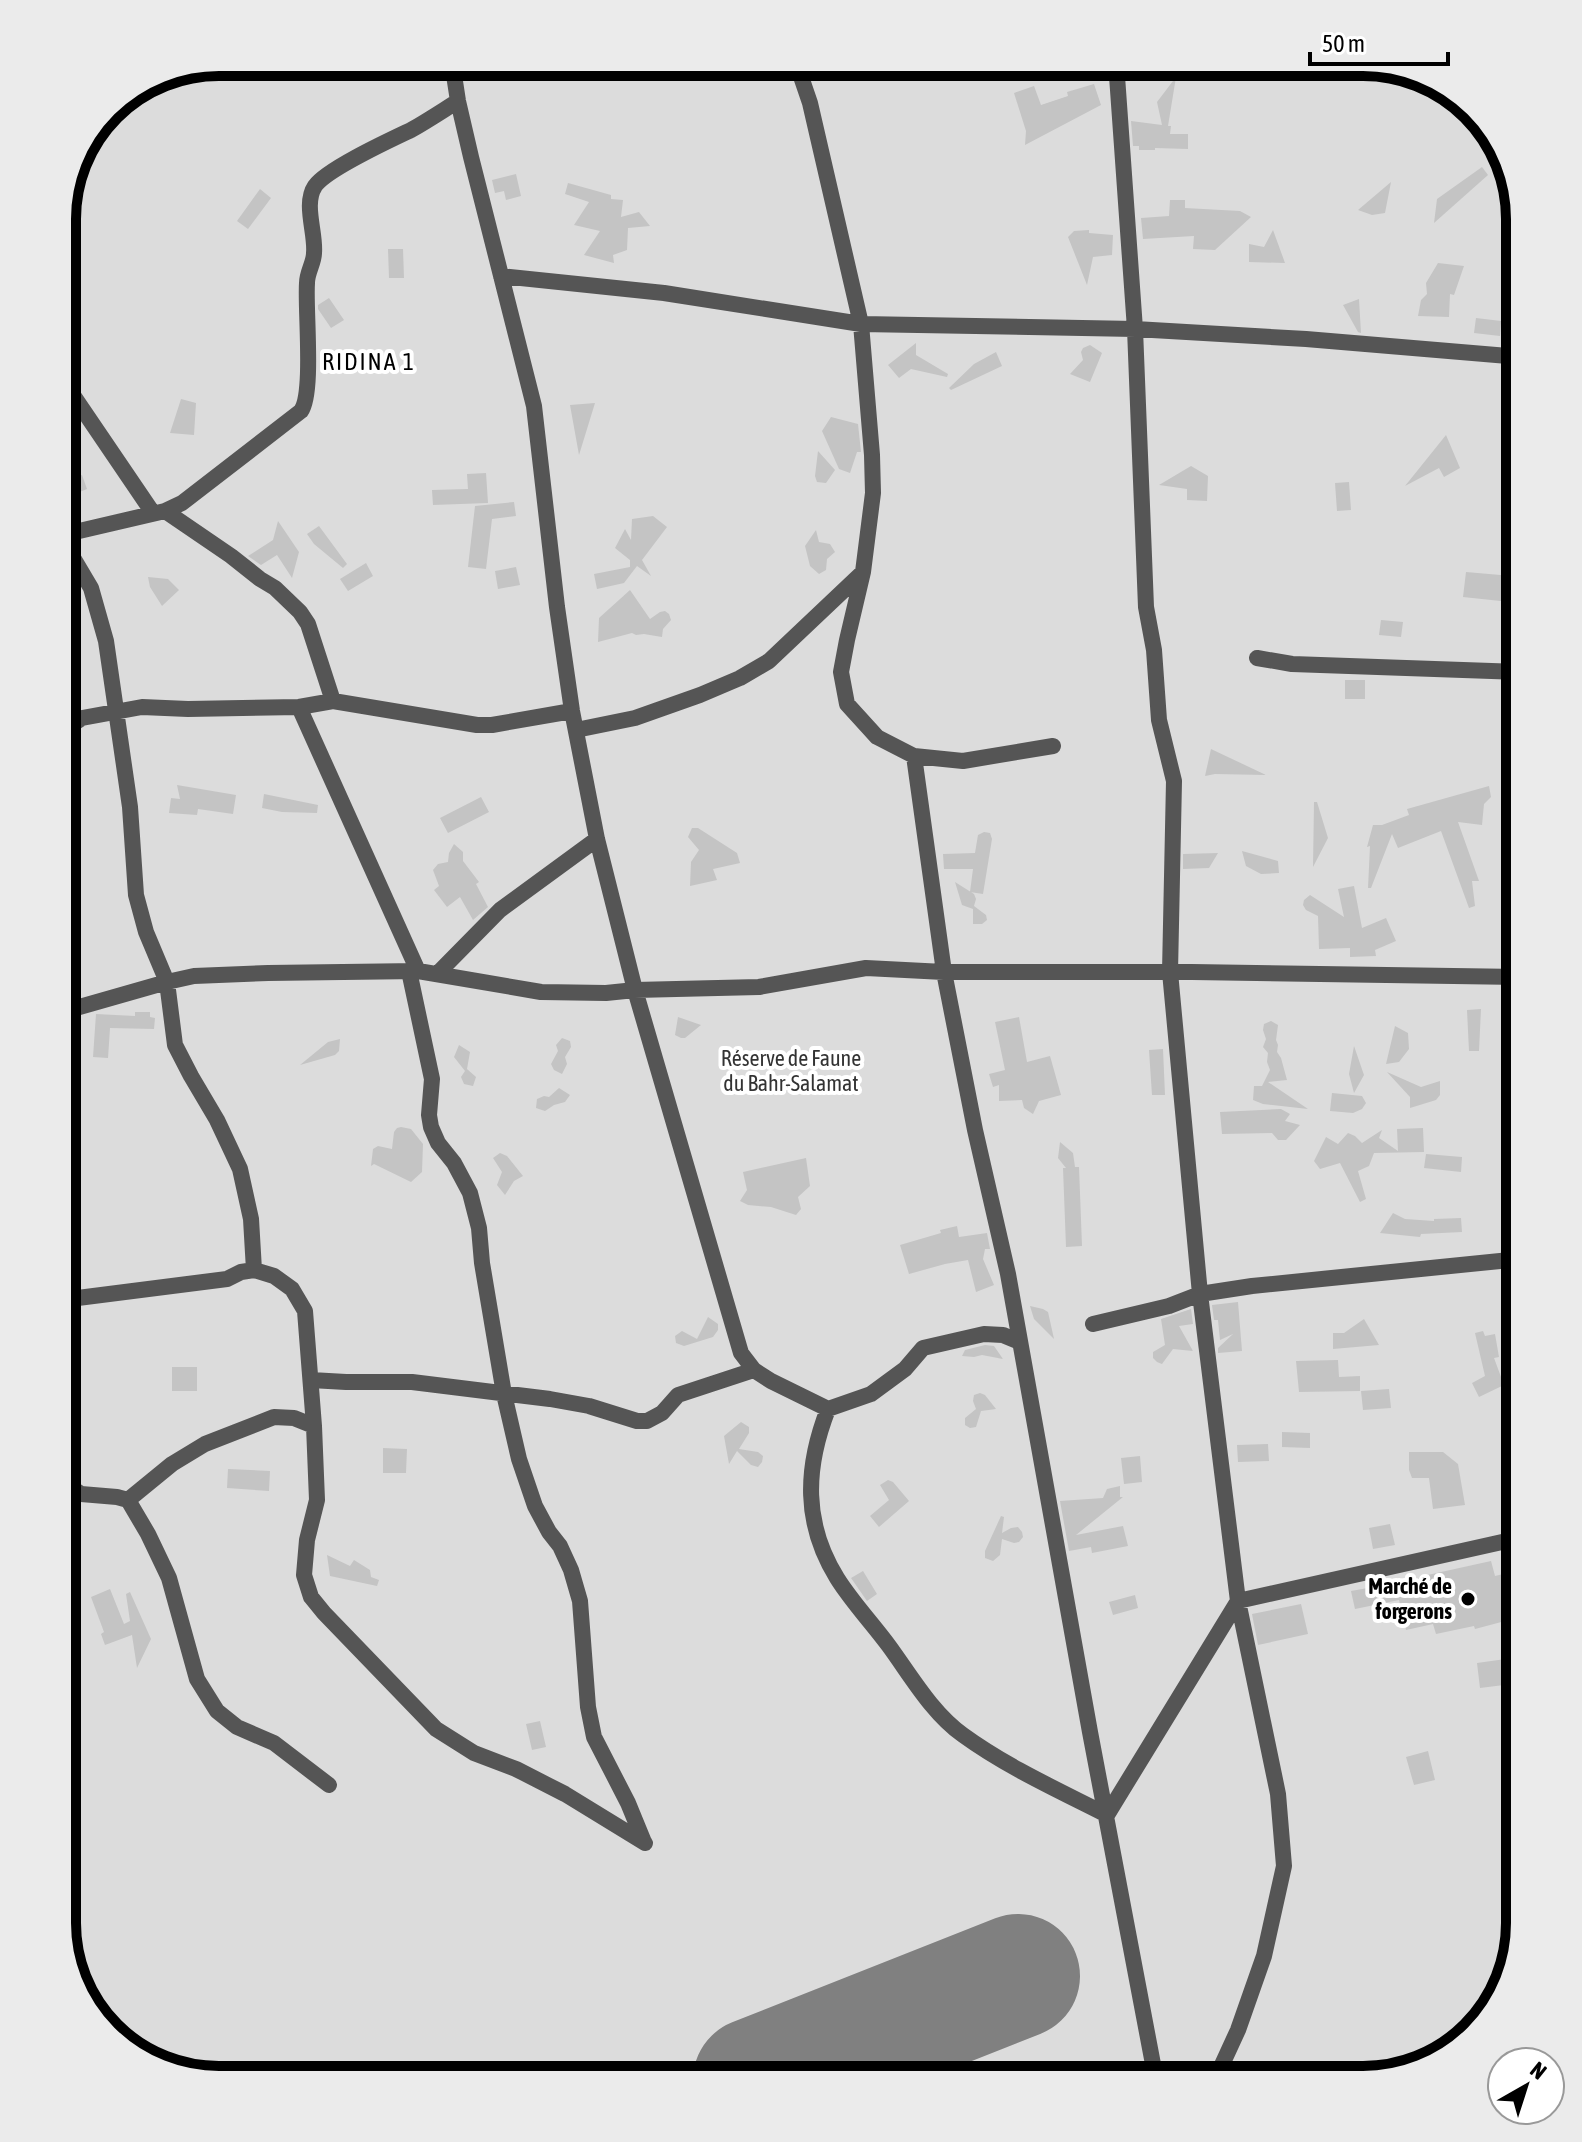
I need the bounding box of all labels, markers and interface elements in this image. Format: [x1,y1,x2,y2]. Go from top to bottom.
scale bar [1310,16,1448,66]
text: 50 m [1322,30,1365,57]
district label: RIDINA 1 [322,348,416,375]
park label: Réserve de Faune du Bahr-Salamat [721,1045,861,1096]
place label: Marché de forgerons [1368,1573,1452,1624]
marker: Marché de forgerons [1459,1590,1477,1608]
north arrow [1486,2046,1566,2126]
text: N [1525,2056,1552,2085]

